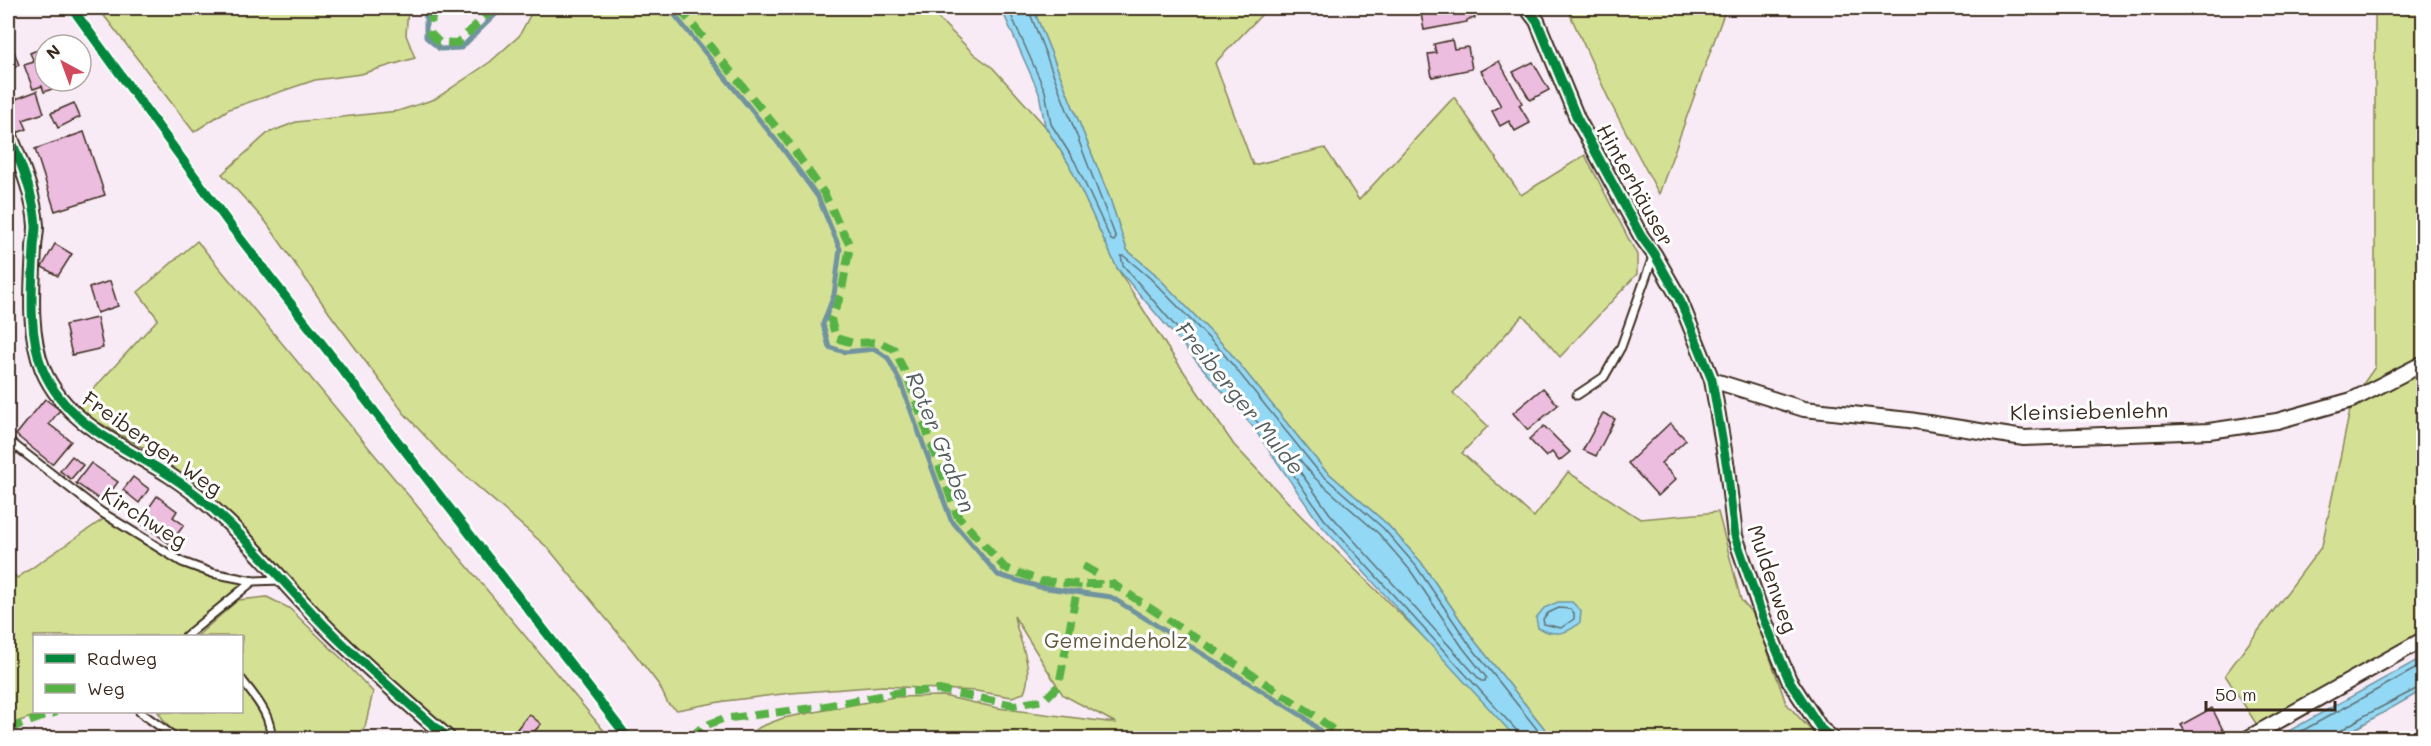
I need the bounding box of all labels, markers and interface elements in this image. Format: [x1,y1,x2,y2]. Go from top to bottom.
north arrow [33,33,93,93]
text: N [41,39,64,63]
street label: Hinterhäuser [1592,118,1681,250]
water label: Freiberger Mulde [1169,315,1311,480]
water label: Roter Graben [900,367,983,517]
street label: Freiberger Weg [78,384,228,501]
street label: Kleinsiebenlehn [2010,396,2168,425]
street label: Kirchweg [97,480,192,553]
street label: Muldenweg [1742,521,1805,636]
park label: Gemeindeholz [1044,626,1188,653]
legend [33,635,243,713]
text: Radweg [87,646,157,670]
scale bar [2206,674,2335,712]
text: Weg [87,676,124,700]
text: 50 m [2215,682,2257,706]

